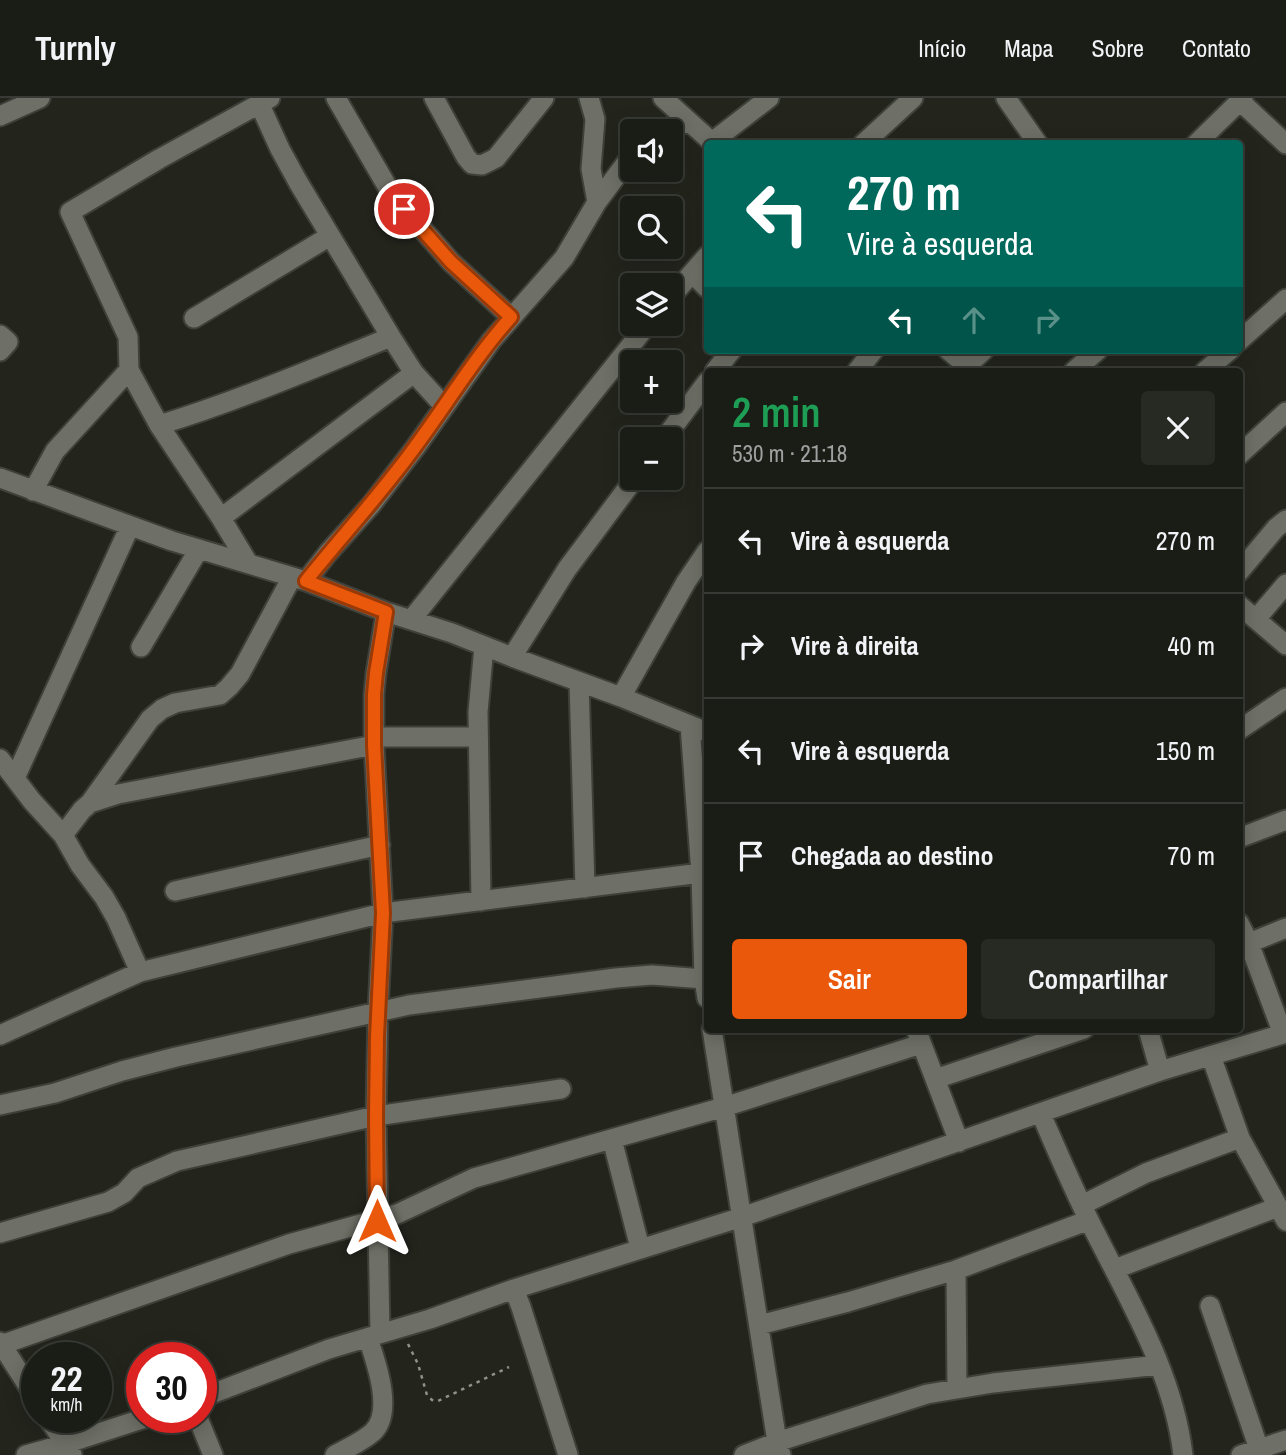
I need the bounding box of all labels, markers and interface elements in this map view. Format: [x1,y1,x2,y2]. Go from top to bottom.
text: Turnly [35,26,116,70]
text: Início [918,32,966,64]
text: Mapa [1004,32,1054,64]
text: Sobre [1092,32,1144,64]
text: Contato [1182,32,1251,64]
map controls [620,119,683,490]
button: sound [620,119,683,182]
text: 270 m [847,159,961,225]
icon: left [732,168,823,259]
pin [374,179,434,239]
icon: arrive [385,190,423,228]
button: search [620,196,683,259]
text: Vire à esquerda [847,222,1033,265]
button: layers [620,273,683,336]
icon: left [882,301,920,339]
icon: ahead [955,301,993,339]
icon: right [1028,301,1066,339]
button: + [620,350,683,413]
text: 2 min [732,384,821,440]
button: close [1141,391,1215,465]
button: − [620,427,683,490]
text: 530 m · 21:18 [732,438,847,469]
icon: left [732,522,770,560]
text: Vire à esquerda [791,523,949,558]
text: 270 m [1156,523,1215,558]
icon: right [732,627,770,665]
text: Vire à direita [791,628,919,663]
text: 40 m [1168,628,1215,663]
icon: left [732,732,770,770]
text: Vire à esquerda [791,733,949,768]
text: 150 m [1156,733,1215,768]
icon: arrive [732,837,770,875]
text: Chegada ao destino [791,838,994,873]
text: 70 m [1168,838,1215,873]
button: Sair [732,939,967,1019]
button: Compartilhar [981,939,1215,1019]
position arrow [340,1184,414,1258]
speed limit sign: 30 [126,1342,217,1433]
text: 22 [51,1355,82,1402]
text: km/h [51,1392,83,1417]

